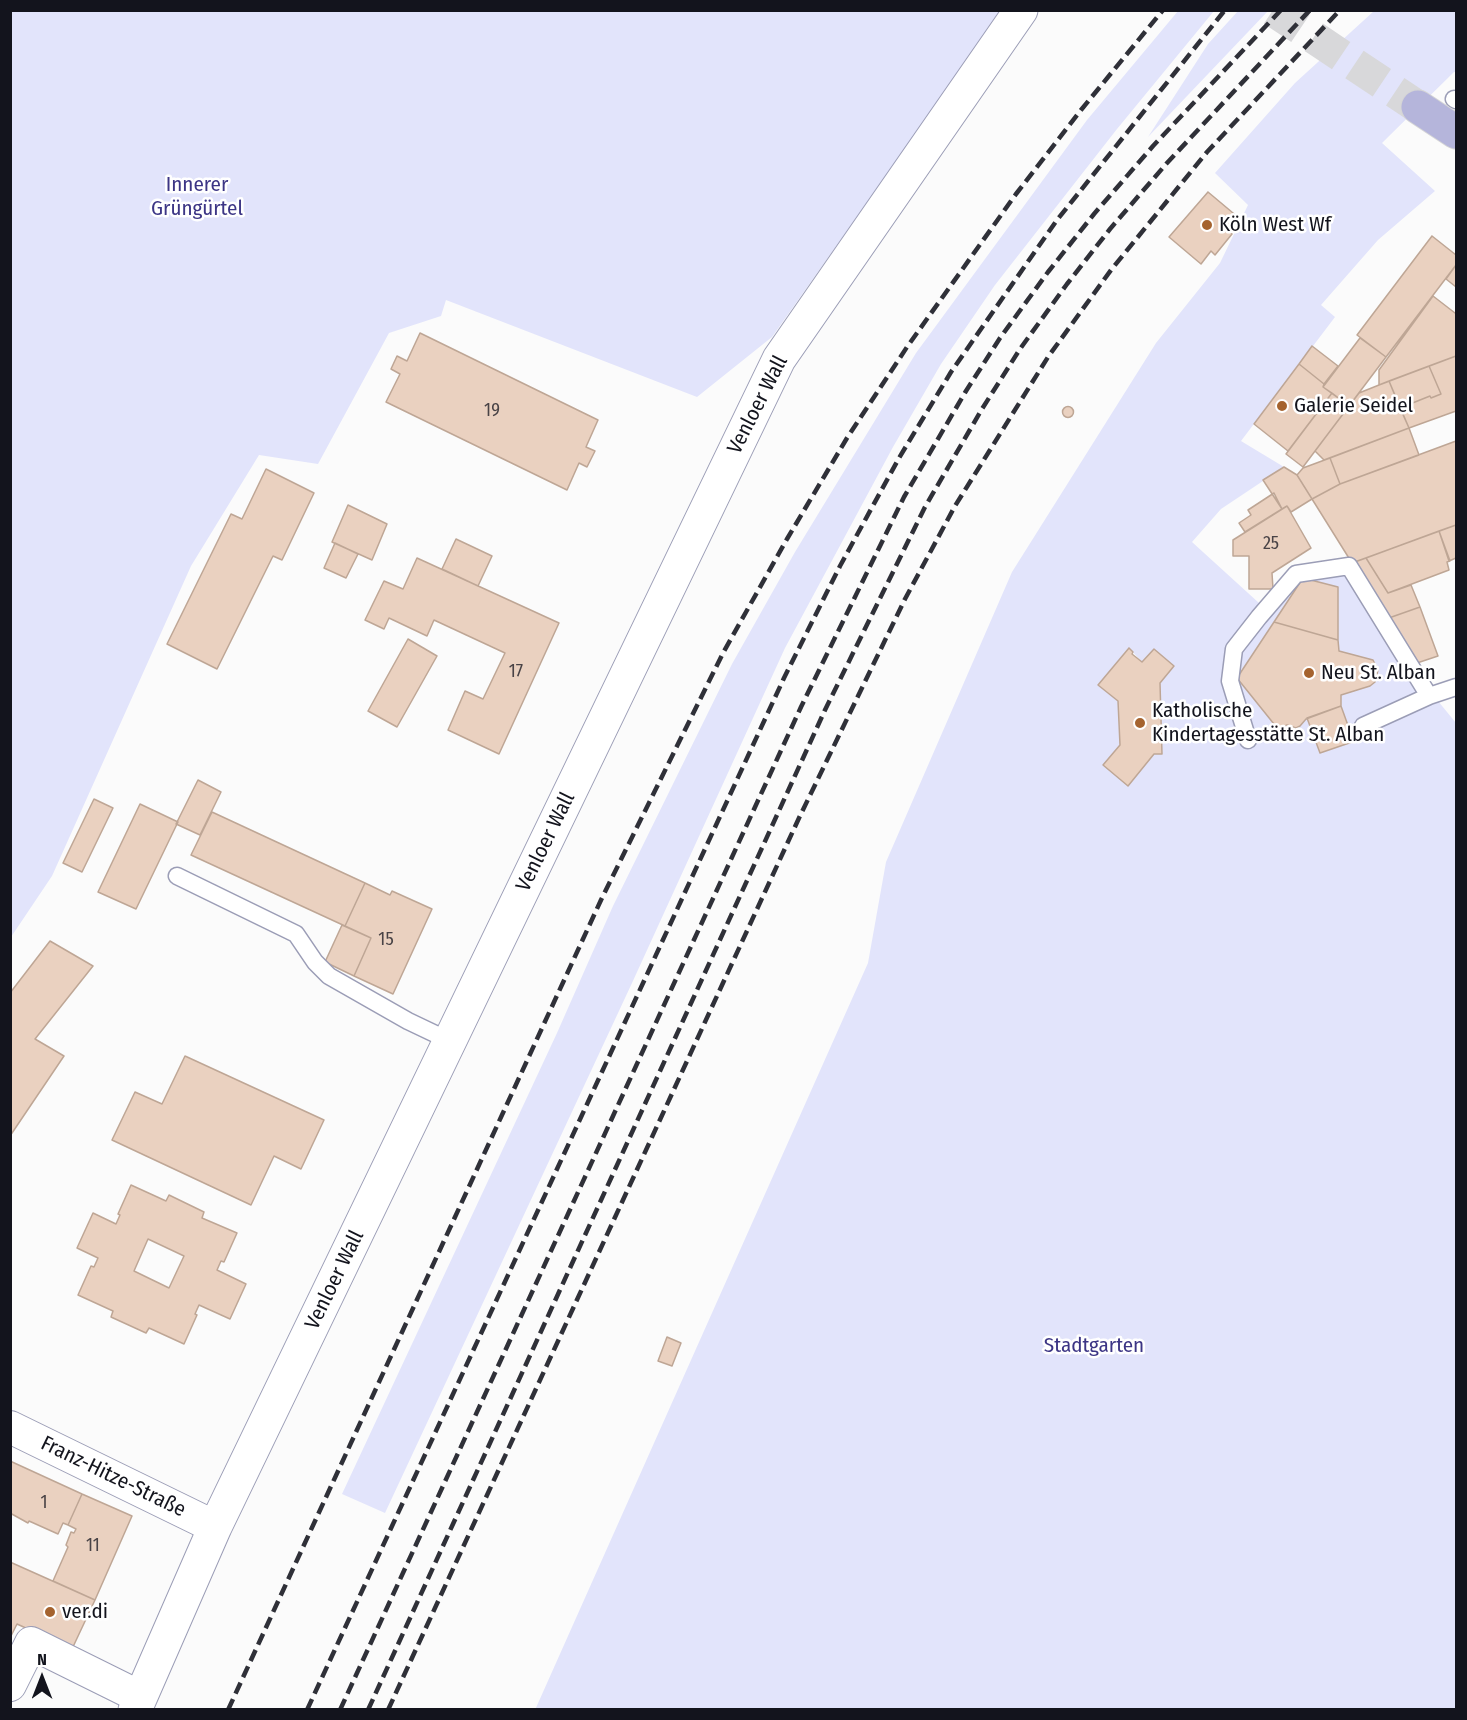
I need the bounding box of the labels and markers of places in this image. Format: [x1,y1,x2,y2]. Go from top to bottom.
place label: Köln West Wf [1219,212,1331,238]
marker: Köln West Wf [1200,218,1214,232]
place label: Galerie Seidel [1294,393,1413,419]
marker: Galerie Seidel [1275,399,1289,413]
place label: Neu St. Alban [1321,660,1436,686]
marker: Neu St. Alban [1302,666,1316,680]
place label: Katholische Kindertagesstätte St. Alban [1152,698,1384,748]
marker: Katholische Kindertagesstätte St. Alban [1133,716,1147,730]
place label: ver.di [62,1599,108,1625]
marker: ver.di [43,1605,57,1619]

